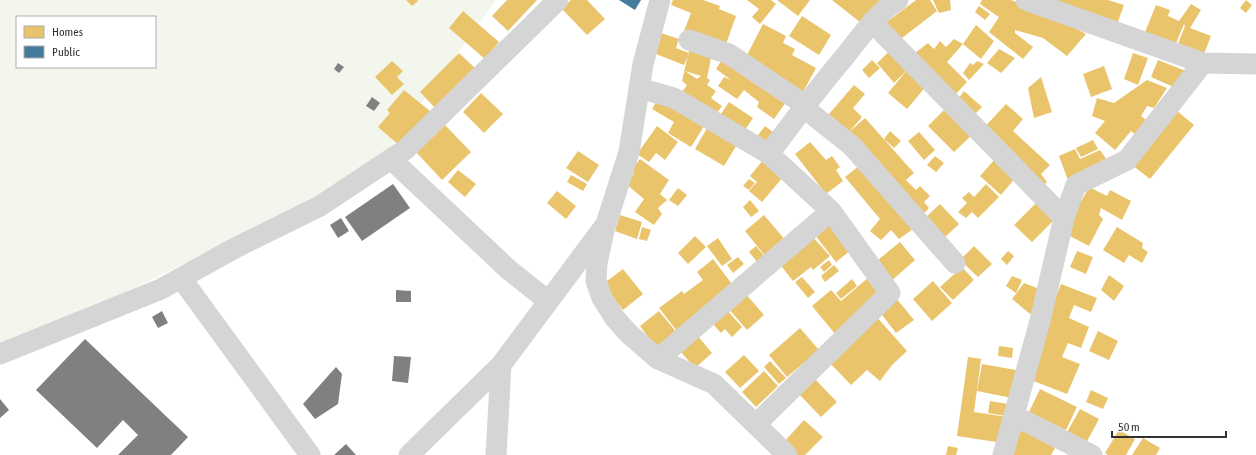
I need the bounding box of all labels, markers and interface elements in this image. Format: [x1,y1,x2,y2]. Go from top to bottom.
legend [16,16,156,68]
text: Homes [52,25,83,39]
text: Public [52,45,80,59]
scale bar [1112,413,1226,439]
text: 50 m [1118,420,1140,434]

